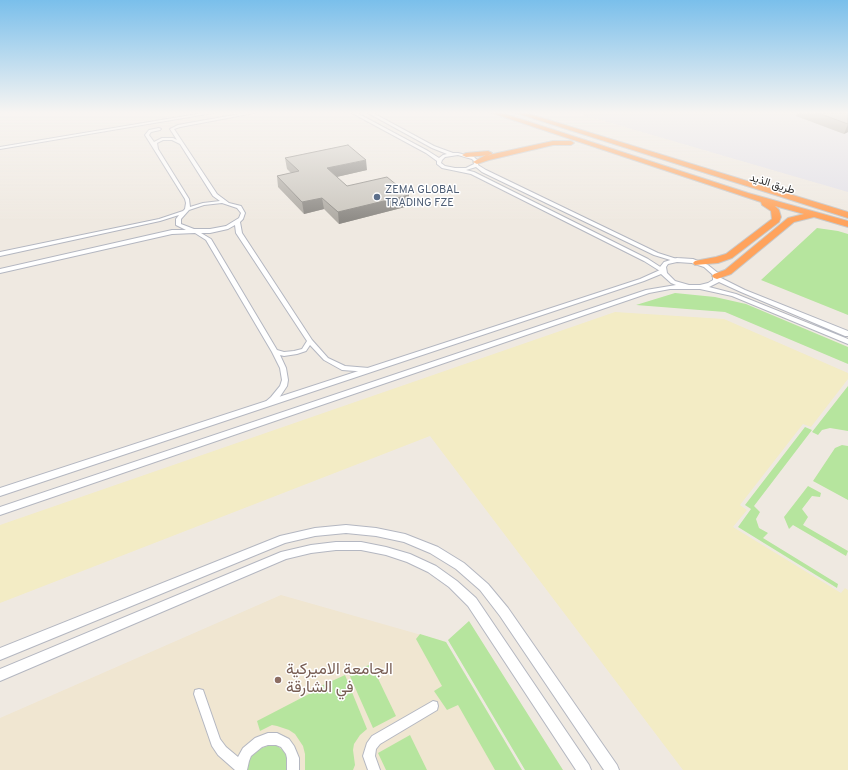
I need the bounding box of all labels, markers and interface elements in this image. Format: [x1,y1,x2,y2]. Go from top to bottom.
street label: طريق الذيد [748,172,796,198]
place label: ZEMA GLOBAL TRADING FZE [385,184,459,210]
marker: ZEMA GLOBAL TRADING FZE [372,192,382,202]
place label: الجامعة الاميركية في الشارقة [286,661,393,699]
marker: الجامعة الاميركية في الشارقة [273,675,283,685]

